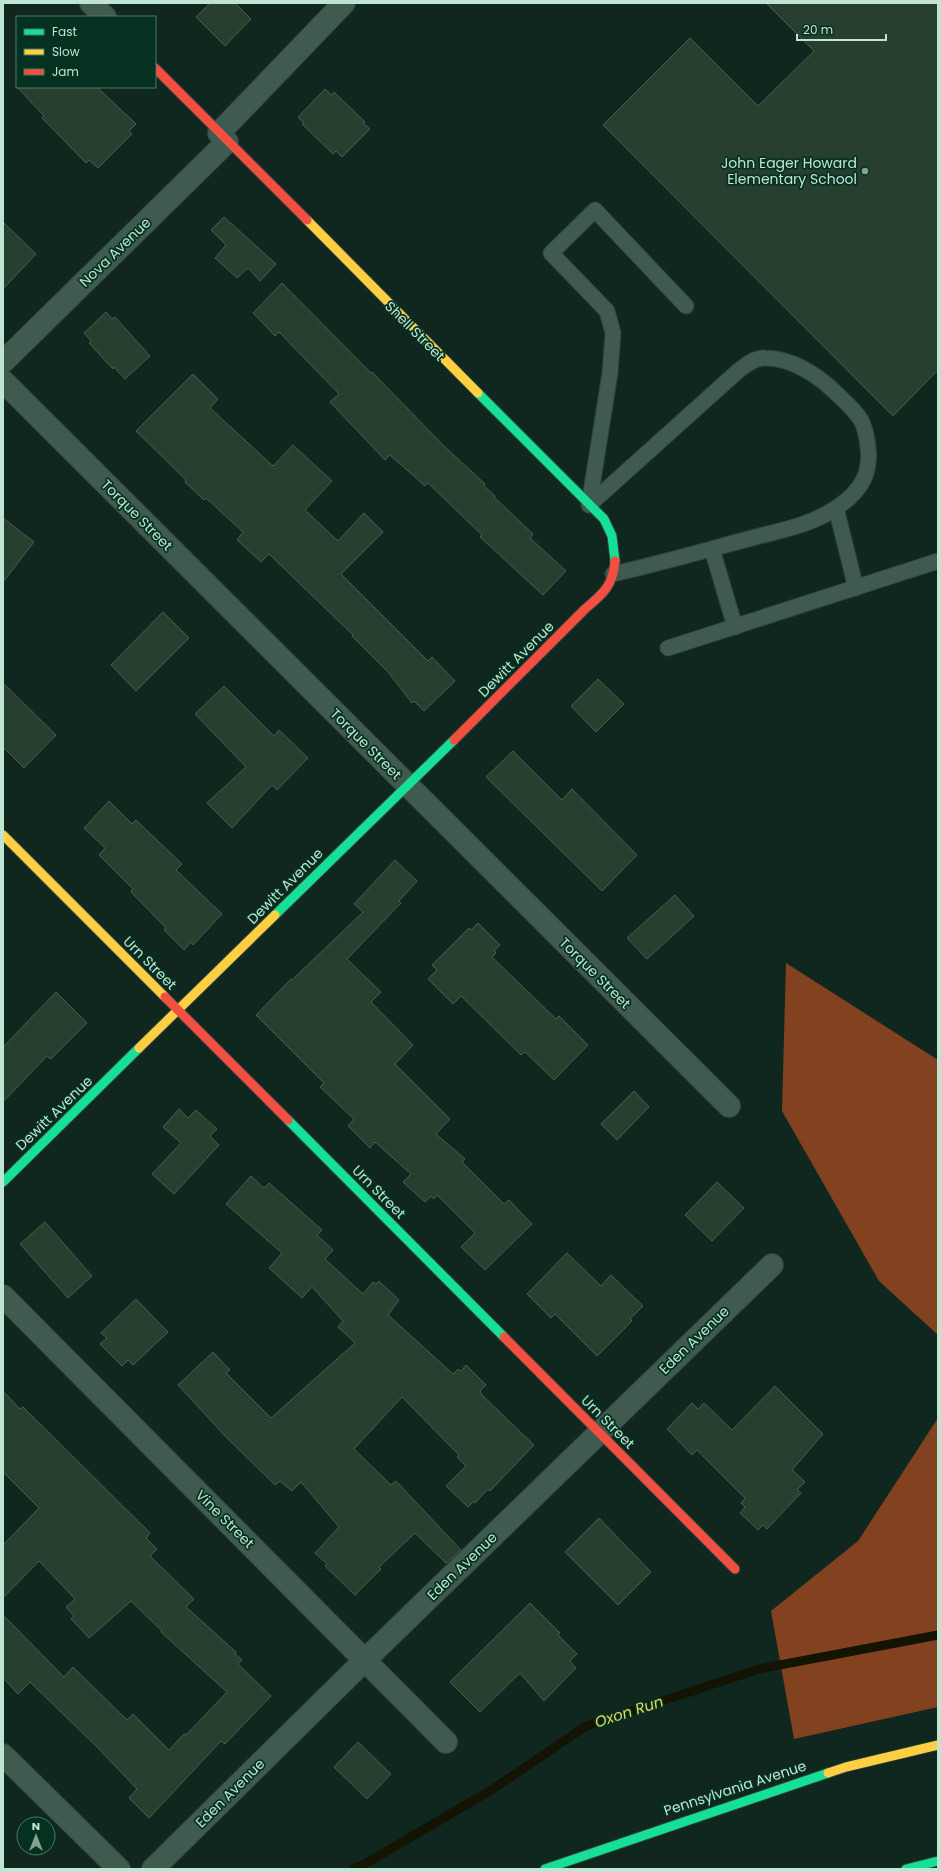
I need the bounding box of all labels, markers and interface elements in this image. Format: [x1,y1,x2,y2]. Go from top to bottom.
legend [16,16,156,88]
scale bar [797,16,886,42]
text: 20 m [803,21,833,38]
text: Fast [52,23,77,40]
text: Slow [52,43,80,60]
text: Jam [52,63,79,80]
place label: John Eager Howard Elementary School [721,153,857,189]
marker: John Eager Howard Elementary School [860,166,870,176]
street label: Nova Avenue [75,212,155,291]
street label: Shell Street [381,297,449,365]
street label: Torque Street [97,475,177,555]
street label: Dewitt Avenue [474,616,559,701]
street label: Torque Street [326,704,406,784]
street label: Dewitt Avenue [243,843,328,928]
street label: Urn Street [119,932,181,994]
street label: Torque Street [555,933,635,1013]
street label: Dewitt Avenue [11,1071,97,1155]
street label: Urn Street [348,1161,410,1223]
street label: Eden Avenue [654,1301,734,1379]
street label: Urn Street [577,1391,639,1453]
street label: Vine Street [191,1485,259,1553]
street label: Eden Avenue [422,1527,502,1605]
water label: Oxon Run [592,1691,666,1732]
street label: Eden Avenue [191,1754,269,1832]
street label: Pennsylvania Avenue [661,1755,809,1821]
north arrow [16,1816,56,1856]
text: N [32,1818,40,1834]

